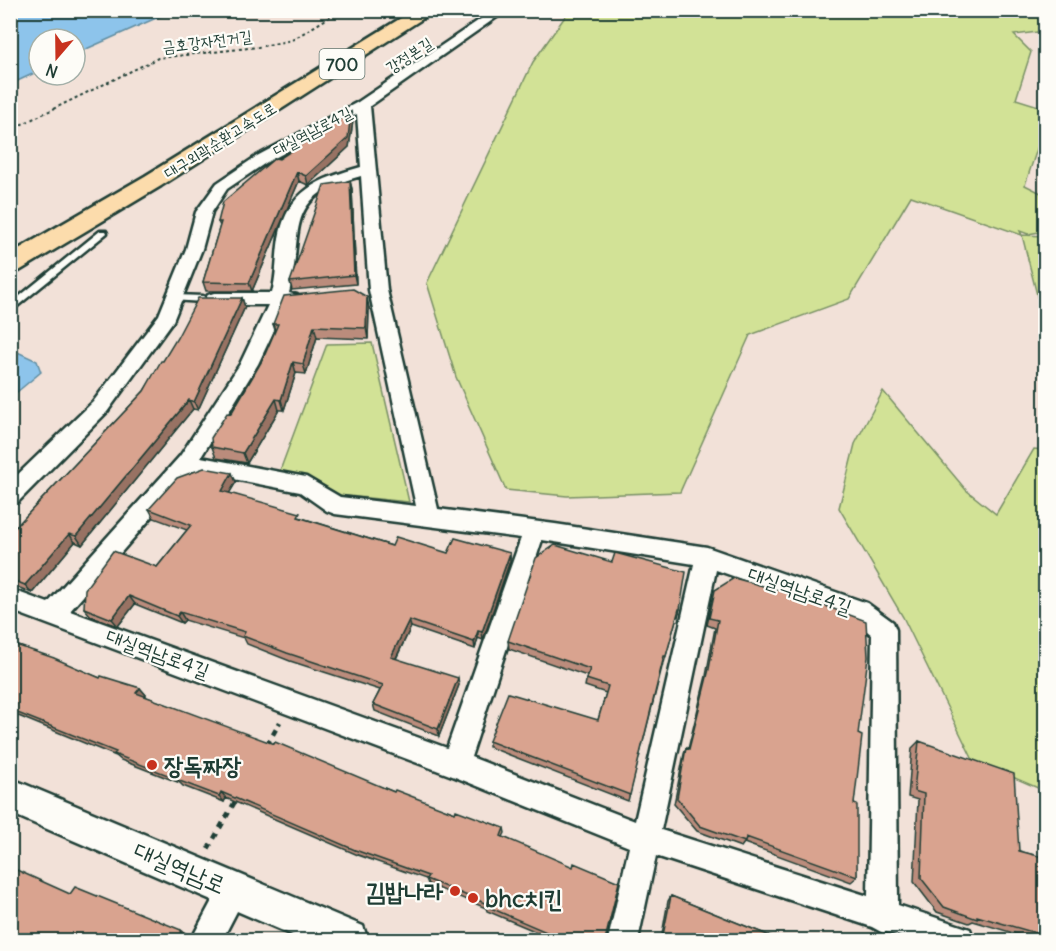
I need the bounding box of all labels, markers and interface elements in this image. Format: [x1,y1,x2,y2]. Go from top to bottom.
street label: 금호강자전거길 [161,26,253,56]
north arrow [27,27,87,87]
street label: 강정본길 [382,33,436,77]
road number: 700 [320,49,364,79]
text: N [43,60,60,82]
street label: 대구외곽순환고속도로 [160,97,280,183]
street label: 대실역남로4길 [269,102,355,160]
street label: 대실역남로4길 [745,561,855,619]
street label: 대실역남로4길 [103,623,213,683]
place label: 장독짜장 [164,750,242,780]
marker: 장독짜장 [145,758,159,772]
street label: 대실역남로 [130,834,230,900]
place label: 김밥나라 [366,876,444,906]
place label: bhc치킨 [485,883,563,913]
marker: 김밥나라 [448,884,462,898]
marker: bhc치킨 [466,891,480,905]

